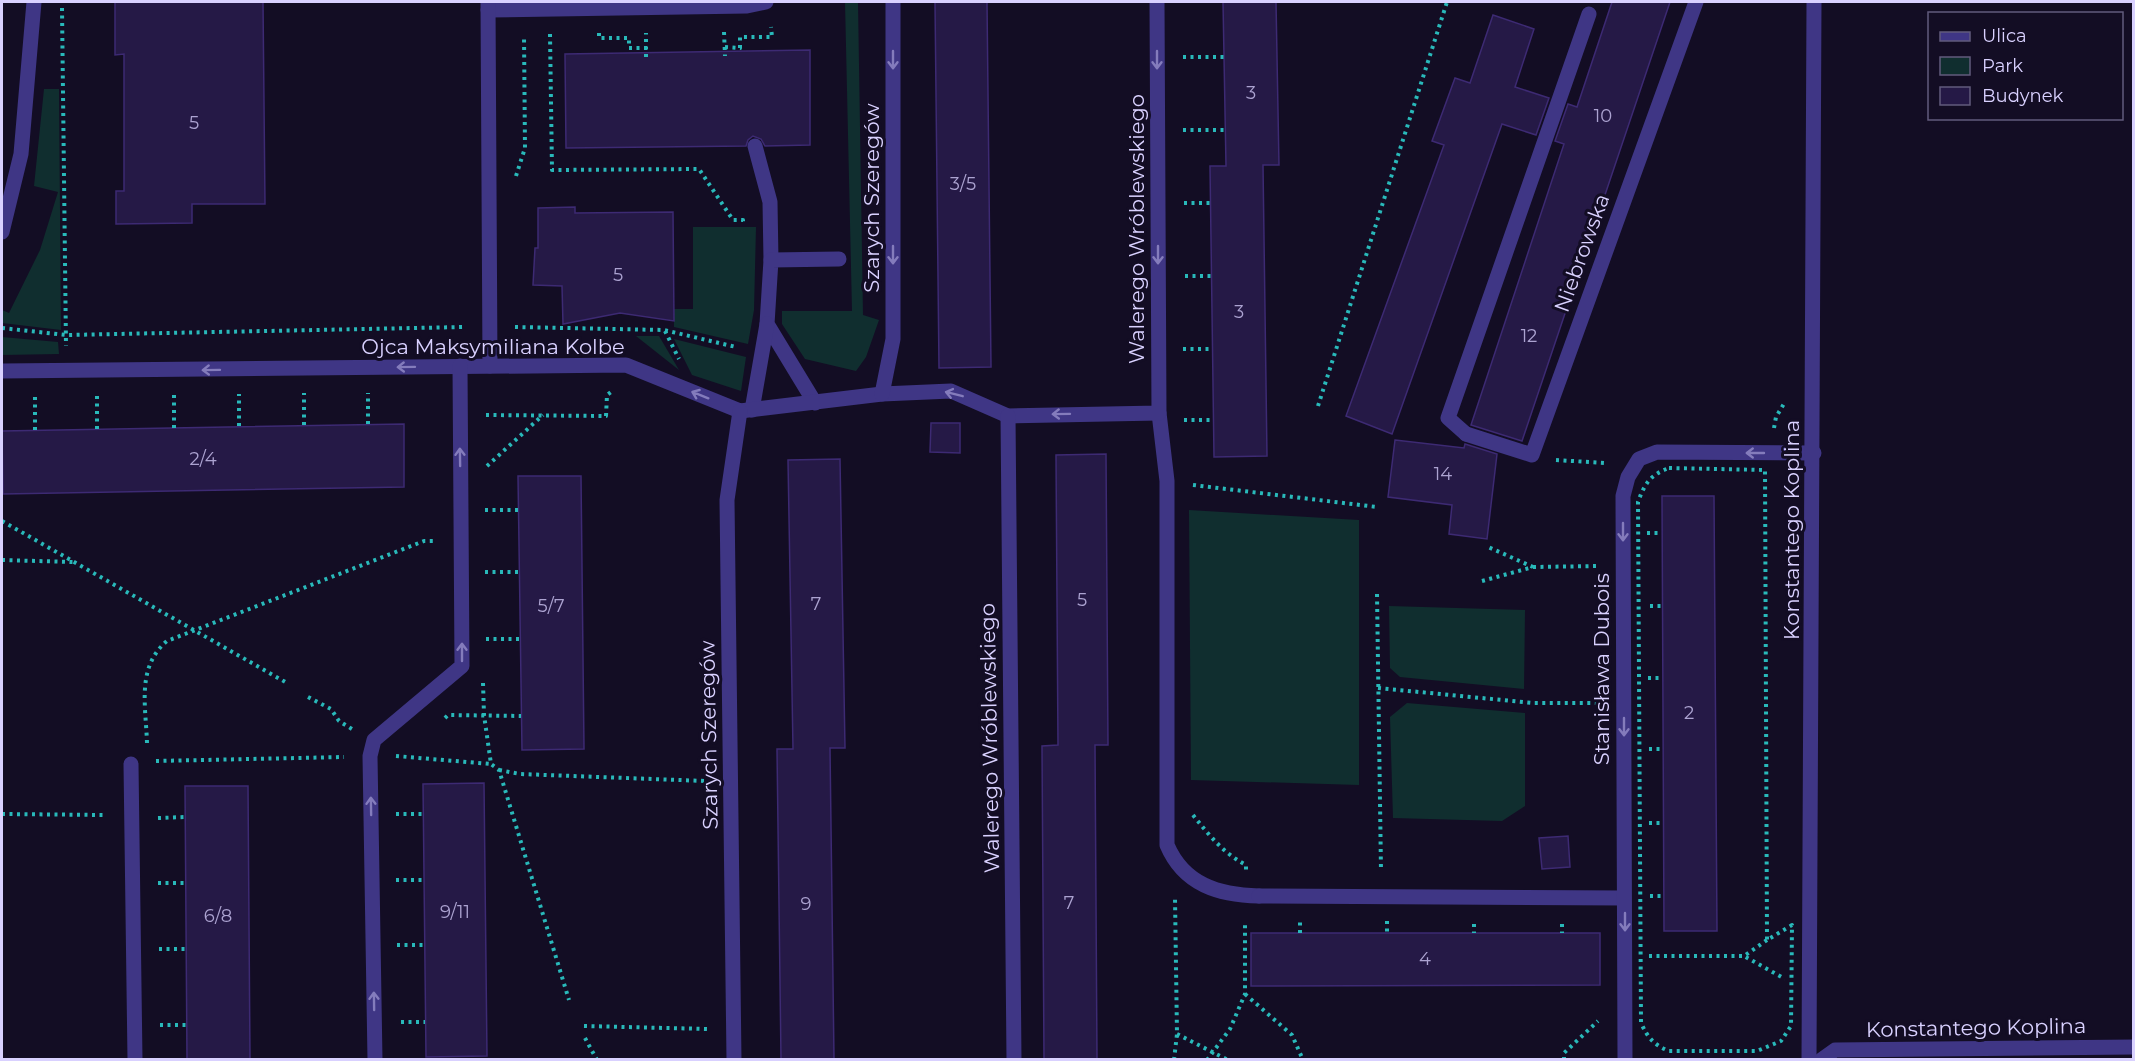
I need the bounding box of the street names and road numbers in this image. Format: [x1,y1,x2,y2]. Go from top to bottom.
street label: Walerego Wróblewskiego [1124,94,1149,364]
street label: Szarych Szeregów [859,103,884,293]
street label: Niebrowska [1549,190,1614,315]
street label: Ojca Maksymiliana Kolbe [361,334,625,359]
street label: Konstantego Koplina [1779,420,1804,640]
street label: Stanisława Dubois [1589,573,1614,765]
street label: Walerego Wróblewskiego [975,603,1004,873]
street label: Szarych Szeregów [694,640,723,830]
street label: Konstantego Koplina [1866,1013,2086,1042]

